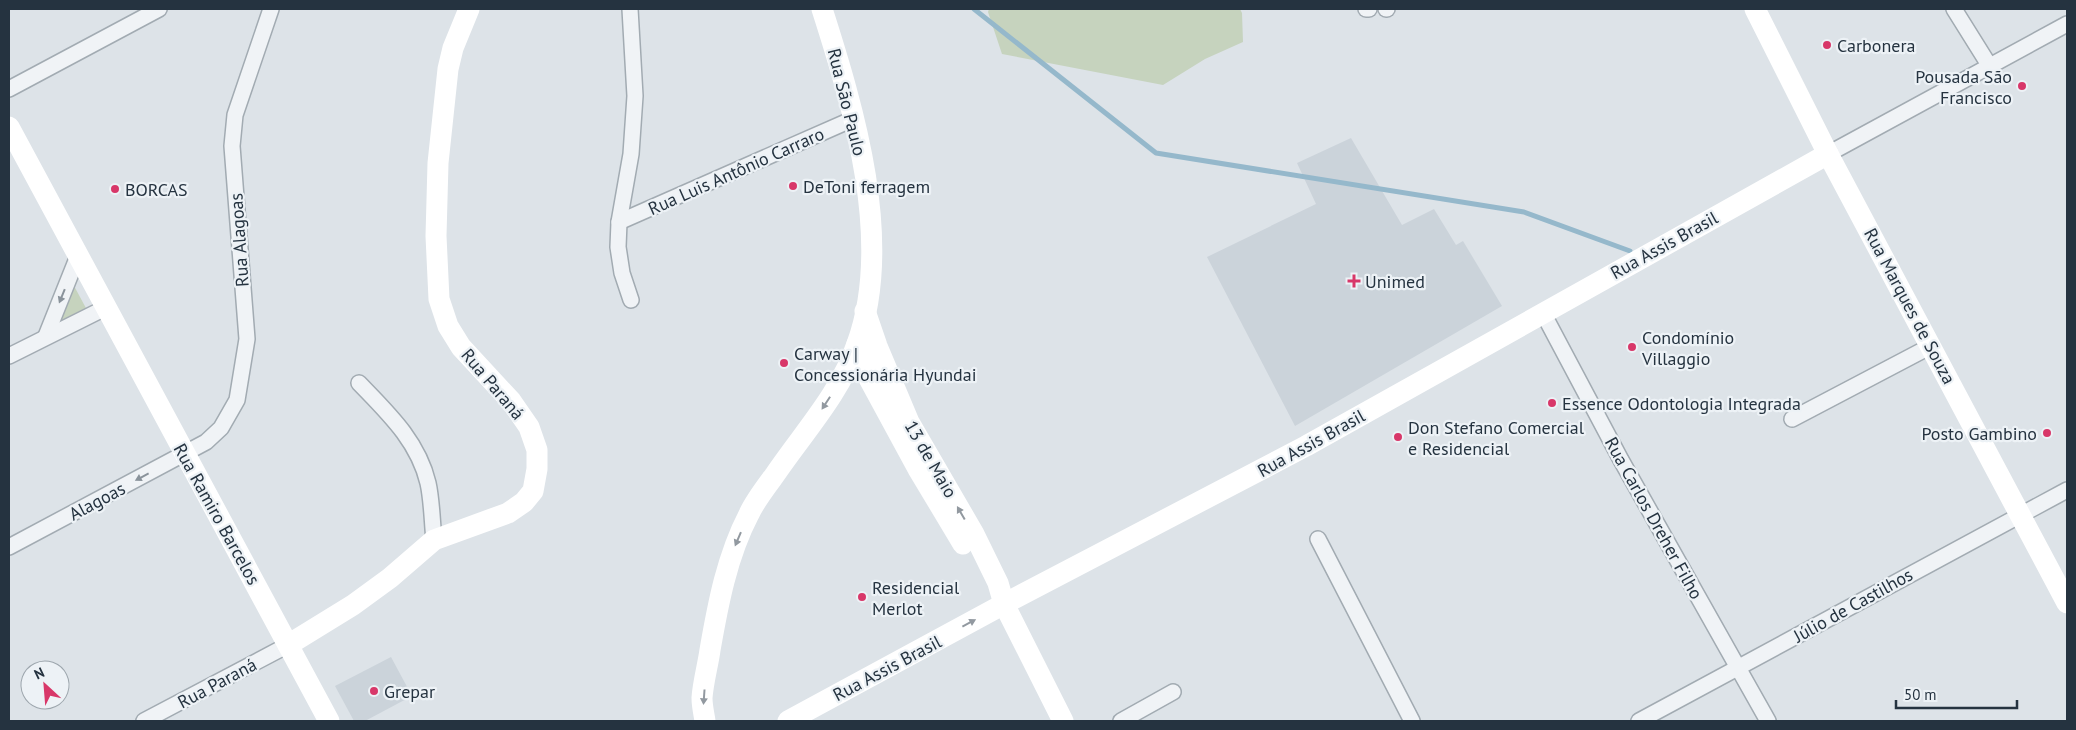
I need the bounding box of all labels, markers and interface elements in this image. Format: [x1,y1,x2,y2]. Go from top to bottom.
place label: Carbonera [1837,34,1915,57]
marker: Carbonera [1821,39,1833,51]
street label: Rua São Paulo [823,46,871,158]
place label: Pousada São Francisco [1915,65,2012,109]
marker: Pousada São Francisco [2016,80,2028,92]
street label: Rua Luis Antônio Carraro [644,122,828,220]
place label: DeToni ferragem [803,175,930,198]
place label: BORCAS [125,178,188,201]
marker: DeToni ferragem [787,180,799,192]
marker: BORCAS [109,183,121,195]
street label: Rua Alagoas [224,192,254,288]
street label: Rua Assis Brasil [1606,206,1722,284]
street label: Rua Marques de Souza [1859,224,1961,388]
place label: Unimed [1365,270,1425,293]
marker: Unimed [1347,274,1361,288]
one-way arrow [58,289,66,303]
place label: Condomínio Villaggio [1641,326,1734,370]
marker: Condomínio Villaggio [1626,341,1638,353]
place label: Carway | Concessionária Hyundai [794,342,977,386]
street label: Rua Paraná [457,344,529,424]
marker: Carway | Concessionária Hyundai [778,357,790,369]
place label: Essence Odontologia Integrada [1562,392,1801,415]
one-way arrow [821,396,831,409]
marker: Essence Odontologia Integrada [1546,397,1558,409]
street label: Rua Assis Brasil [1253,404,1369,482]
street label: 13 de Maio [900,416,962,502]
place label: Don Stefano Comercial e Residencial [1408,416,1585,460]
place label: Posto Gambino [1921,422,2037,445]
marker: Posto Gambino [2041,427,2053,439]
marker: Don Stefano Comercial e Residencial [1392,431,1404,443]
street label: Rua Carlos Dreher Filho [1600,433,1708,603]
street label: Rua Ramiro Barcelos [169,439,265,589]
one-way arrow [134,473,149,481]
street label: Alagoas [65,477,129,525]
one-way arrow [957,506,966,519]
one-way arrow [734,532,742,546]
street label: Júlio de Castilhos [1788,563,1917,648]
place label: Residencial Merlot [872,576,960,620]
marker: Residencial Merlot [856,591,868,603]
one-way arrow [962,619,977,627]
street label: Rua Assis Brasil [829,629,946,706]
street label: Rua Paraná [174,653,260,713]
north arrow [20,660,70,710]
text: N [31,663,47,683]
scale bar [1896,678,2017,710]
place label: Grepar [384,680,435,703]
marker: Grepar [368,685,380,697]
text: 50 m [1904,685,1937,704]
one-way arrow [699,689,707,705]

